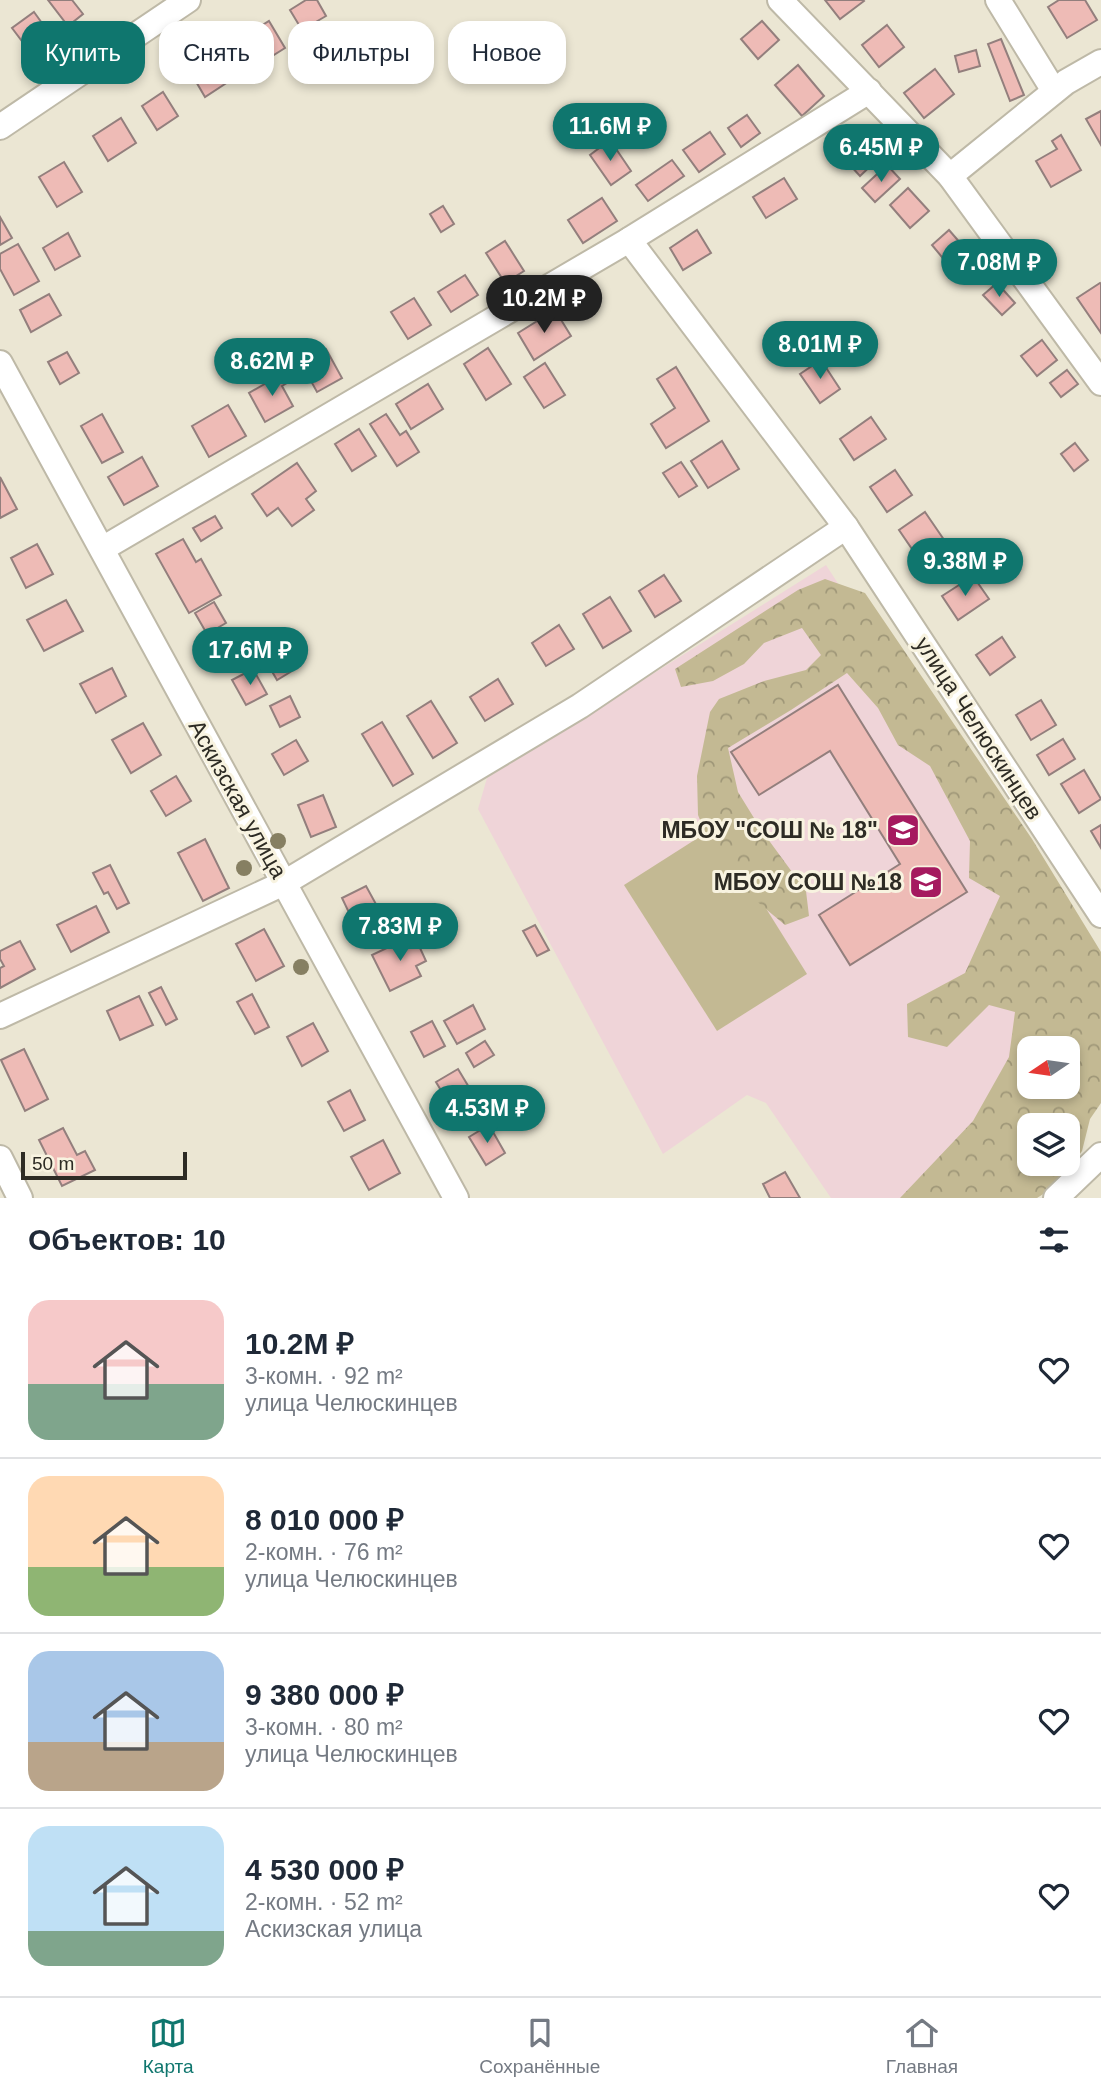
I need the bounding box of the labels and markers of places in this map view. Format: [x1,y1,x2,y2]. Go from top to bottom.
pin: 11.6M ₽ [545,104,675,163]
pin: 6.45M ₽ [816,124,946,184]
pin: 7.08M ₽ [934,240,1064,299]
pin: 10.2M ₽ [479,276,609,335]
pin: 8.01M ₽ [755,322,885,381]
pin: 8.62M ₽ [207,338,337,398]
pin: 9.38M ₽ [900,538,1030,598]
pin: 17.6M ₽ [185,628,315,687]
school or university icon: МБОУ "СОШ № 18" [884,811,922,849]
place label: МБОУ "СОШ № 18" [661,817,878,843]
school or university icon: МБОУ СОШ №18 [907,863,945,901]
place label: МБОУ СОШ №18 [714,869,902,895]
pin: 7.83M ₽ [335,904,465,963]
pin: 4.53M ₽ [422,1086,552,1145]

